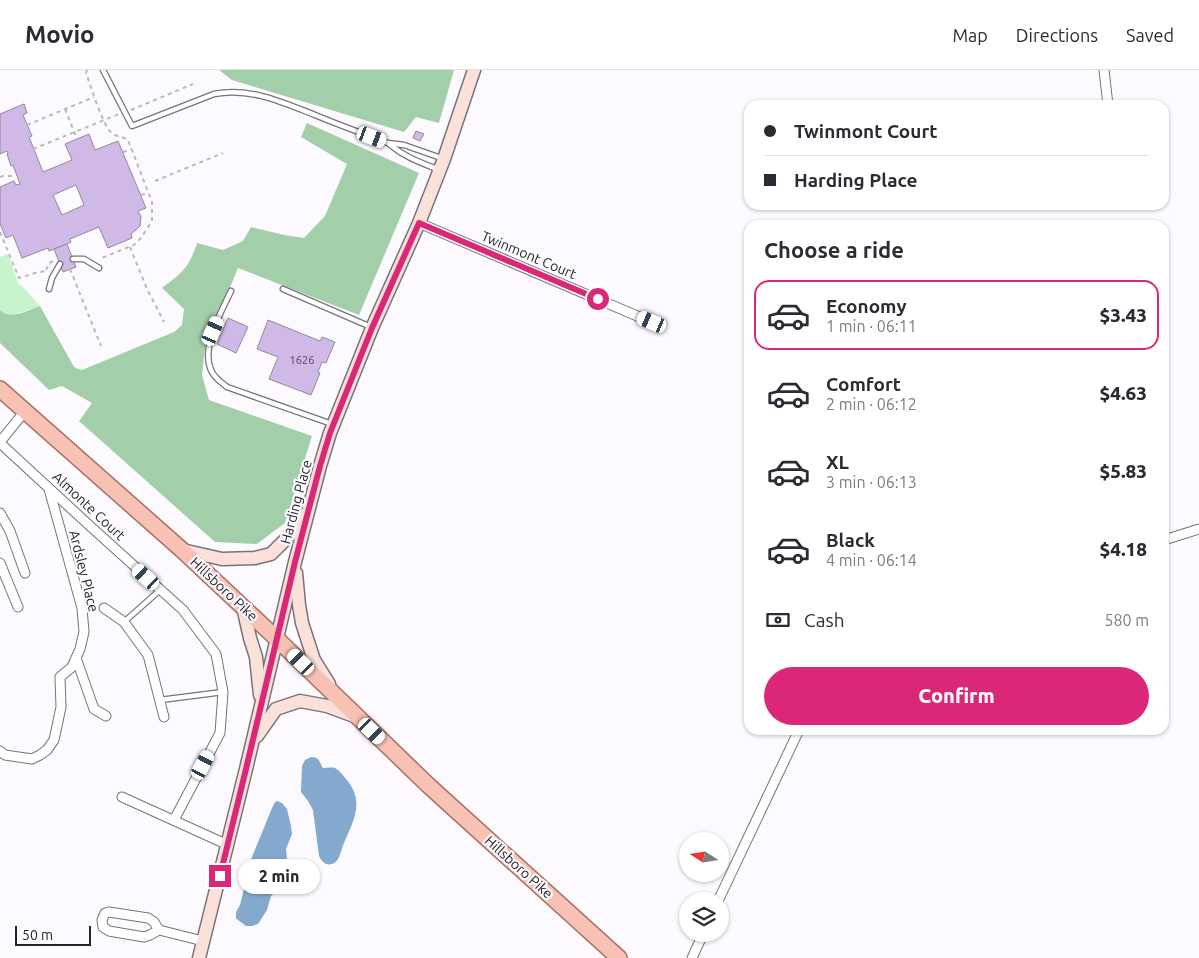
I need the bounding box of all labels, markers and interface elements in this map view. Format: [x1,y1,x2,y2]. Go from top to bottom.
text: Movio [25,21,95,48]
text: Map [952,25,988,45]
text: Directions [1016,25,1098,45]
text: Saved [1126,25,1174,45]
text: Twinmont Court [794,120,937,142]
car [355,125,388,149]
text: Harding Place [794,169,917,191]
street label: Twinmont Court [479,228,579,282]
text: Choose a ride [764,237,904,262]
route start [587,288,609,310]
icon: car [766,293,811,338]
text: Economy [826,295,907,317]
text: $3.43 [1099,304,1147,326]
car [635,309,668,335]
car [200,314,225,348]
text: 1 min · 06:11 [826,317,917,335]
house number: 1626 [290,354,314,366]
icon: car [766,371,811,416]
text: Comfort [826,373,901,395]
text: $4.63 [1099,382,1147,404]
text: 2 min · 06:12 [826,395,917,413]
icon: car [766,449,811,494]
text: XL [826,451,849,473]
street label: Harding Place [277,458,315,546]
text: $5.83 [1099,460,1147,482]
street label: Almonte Court [50,468,129,544]
text: 3 min · 06:13 [826,473,917,491]
icon: car [766,527,811,572]
street label: Ardsley Place [66,529,102,613]
text: Black [826,529,875,551]
text: $4.18 [1099,538,1147,560]
text: 4 min · 06:14 [826,551,917,569]
street label: Hillsboro Pike [187,554,261,624]
car [129,561,162,593]
icon: cash [764,606,792,634]
text: Cash [804,609,845,631]
text: 580 m [1104,611,1149,629]
car [284,646,317,678]
button: Confirm [764,667,1149,725]
car [355,715,388,747]
car [189,748,216,782]
street label: Hillsboro Pike [482,832,556,902]
north arrow [679,832,729,882]
map controls [679,832,729,942]
callout: 2 min [238,858,320,894]
route end [209,865,231,887]
text: 2 min [259,867,299,885]
button: layers [679,892,729,942]
scale bar [15,923,91,946]
text: 50 m [22,927,53,943]

